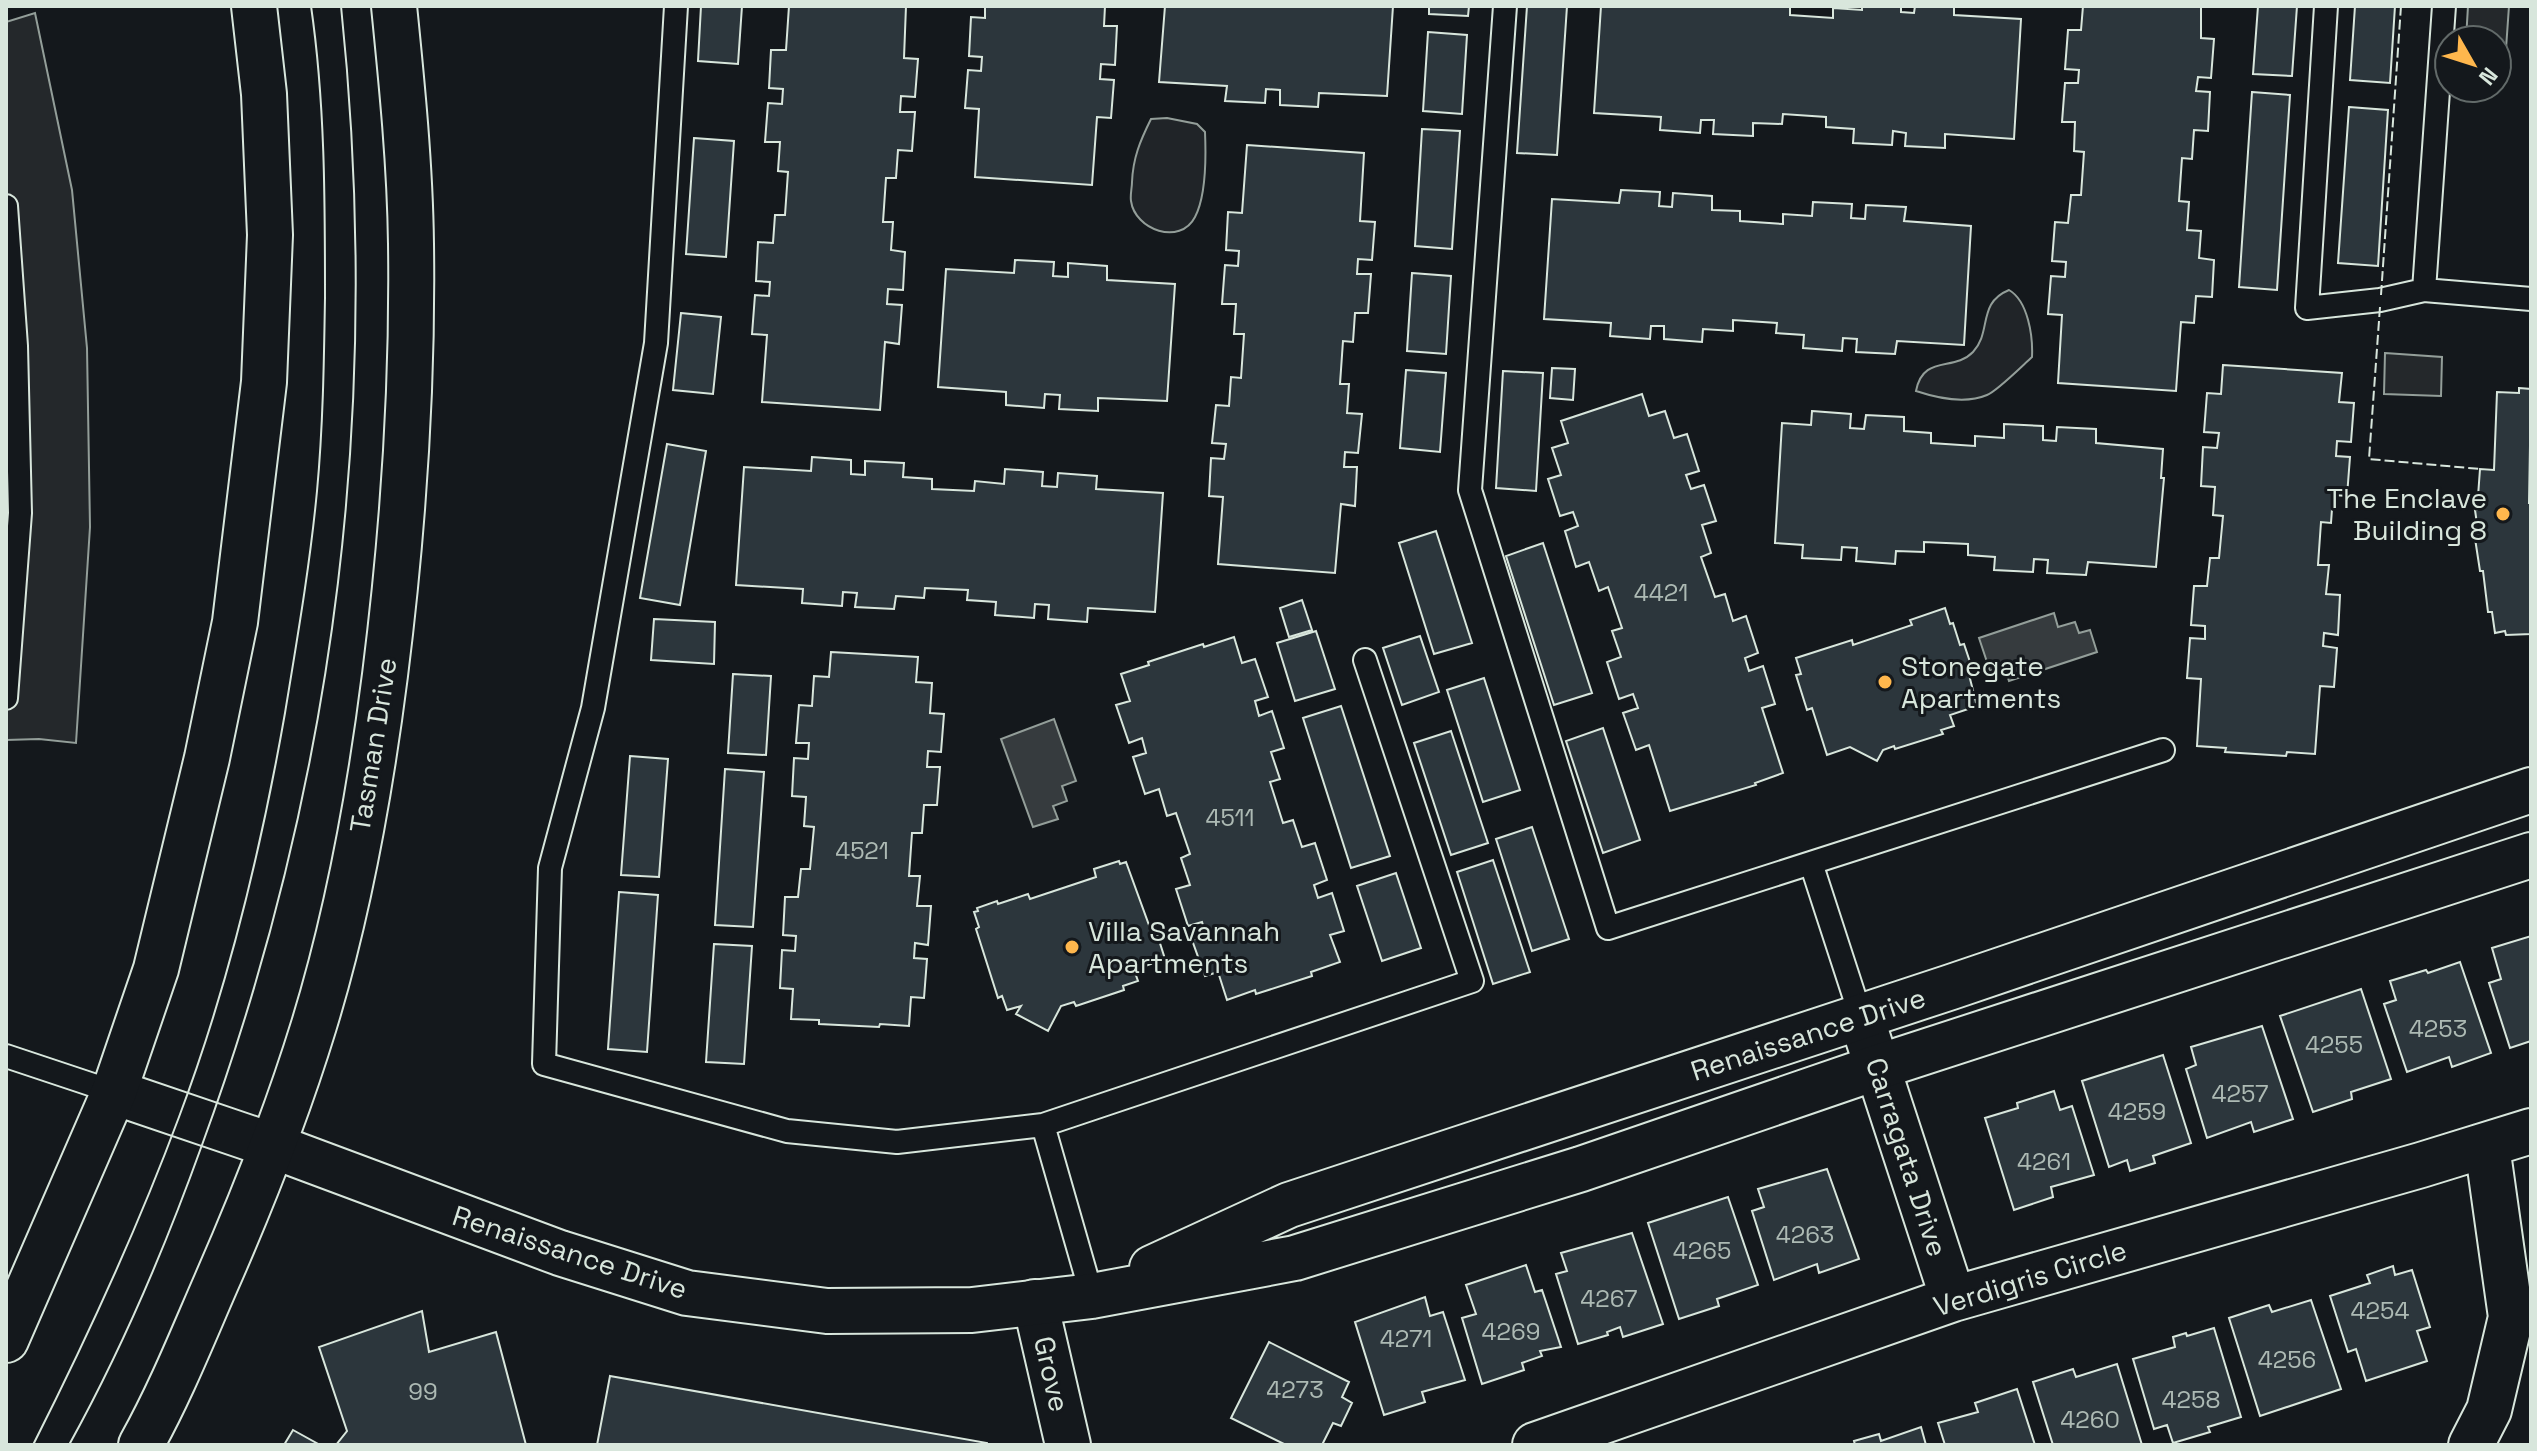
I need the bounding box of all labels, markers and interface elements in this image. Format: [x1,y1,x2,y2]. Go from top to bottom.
north arrow [2433,24,2513,104]
text: N [2473,62,2504,91]
place label: The Enclave Building 8 [2327,480,2487,548]
marker: The Enclave Building 8 [2494,505,2512,523]
house number: 4421 [1634,577,1688,608]
place label: Stonegate Apartments [1901,648,2061,716]
street label: Tasman Drive [341,655,405,835]
marker: Stonegate Apartments [1876,673,1894,691]
house number: 4511 [1205,802,1255,833]
house number: 4521 [835,835,889,866]
place label: Villa Savannah Apartments [1088,913,1280,981]
marker: Villa Savannah Apartments [1063,938,1081,956]
street label: Renaissance Drive [1686,979,1930,1089]
house number: 4253 [2409,1013,2467,1044]
house number: 4255 [2305,1029,2363,1060]
street label: Carragata Drive [1858,1053,1956,1261]
house number: 4257 [2211,1078,2269,1109]
house number: 4259 [2108,1096,2166,1127]
house number: 4261 [2017,1146,2071,1177]
street label: Renaissance Drive [448,1197,692,1307]
house number: 4263 [1776,1219,1834,1250]
street label: Verdigris Circle [1929,1232,2131,1324]
house number: 4265 [1673,1235,1731,1266]
house number: 4267 [1580,1283,1638,1314]
house number: 4254 [2351,1295,2409,1326]
house number: 4269 [1482,1316,1540,1347]
house number: 4271 [1380,1323,1432,1354]
street label: Grove [1026,1333,1078,1415]
house number: 4256 [2258,1344,2316,1375]
house number: 4273 [1266,1374,1324,1405]
house number: 99 [408,1376,438,1407]
house number: 4258 [2162,1384,2220,1415]
house number: 4260 [2060,1404,2120,1435]

